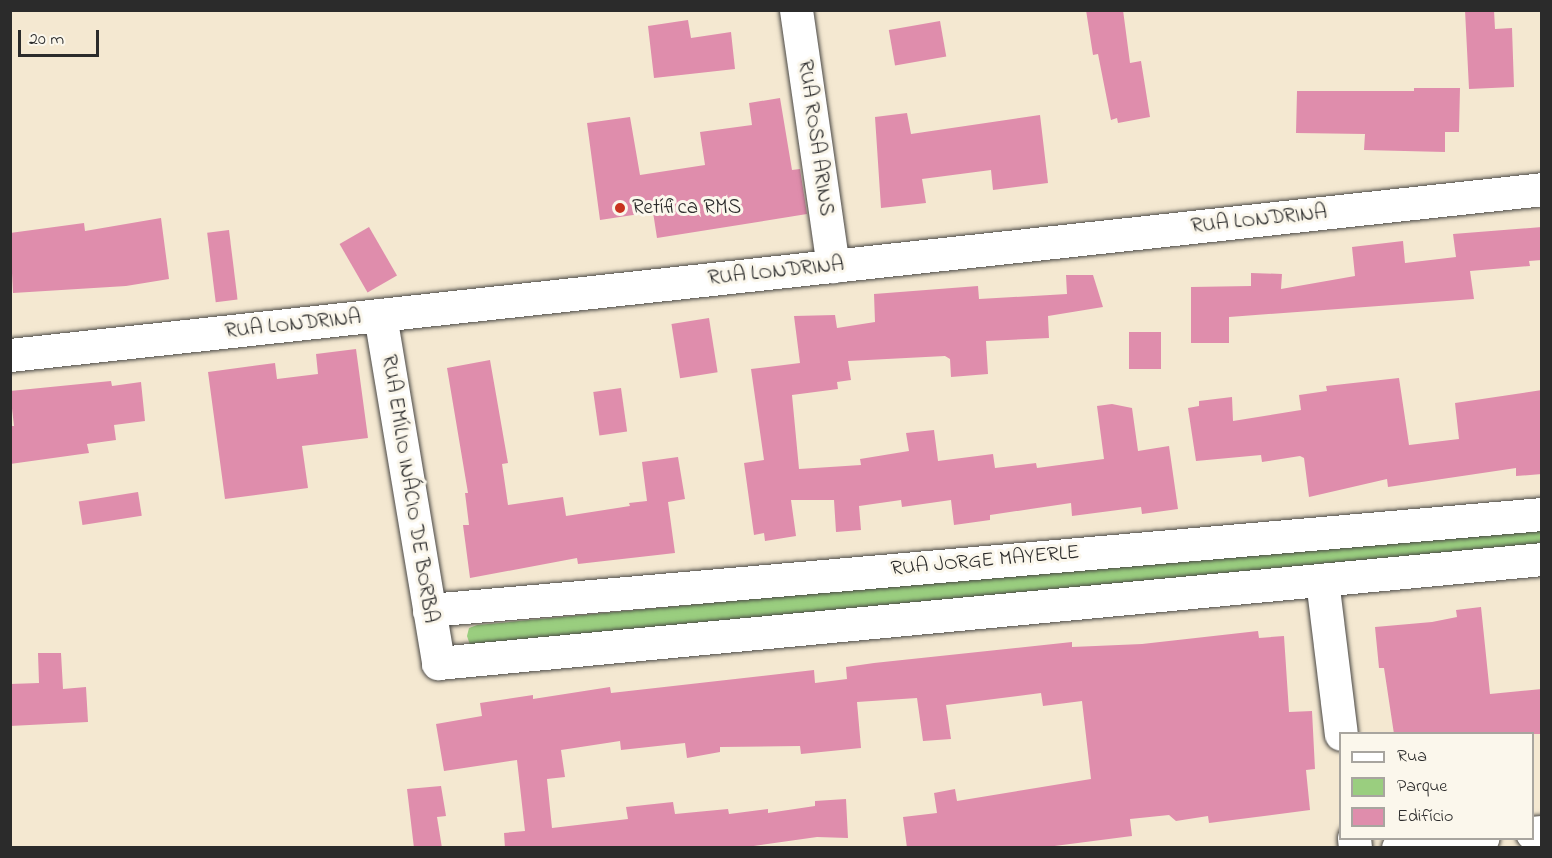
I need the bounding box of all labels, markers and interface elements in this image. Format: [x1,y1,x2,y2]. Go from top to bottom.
scale bar [21,18,102,56]
text: 20 m [29,27,64,53]
street label: RUA ROSA ARINS [792,58,838,218]
place label: Retífica RMS [632,195,741,221]
street label: RUA LONDRINA [1190,200,1328,240]
marker: Retífica RMS [613,201,627,215]
street label: RUA LONDRINA [707,252,845,292]
street label: RUA LONDRINA [224,305,362,345]
street label: RUA EMÍLIO INÁCIO DE BORBA [375,353,443,625]
street label: RUA JORGE MAYERLE [890,540,1080,582]
legend [1339,732,1534,840]
text: Rua [1397,744,1427,770]
text: Parque [1397,774,1447,800]
text: Edifício [1397,804,1453,830]

